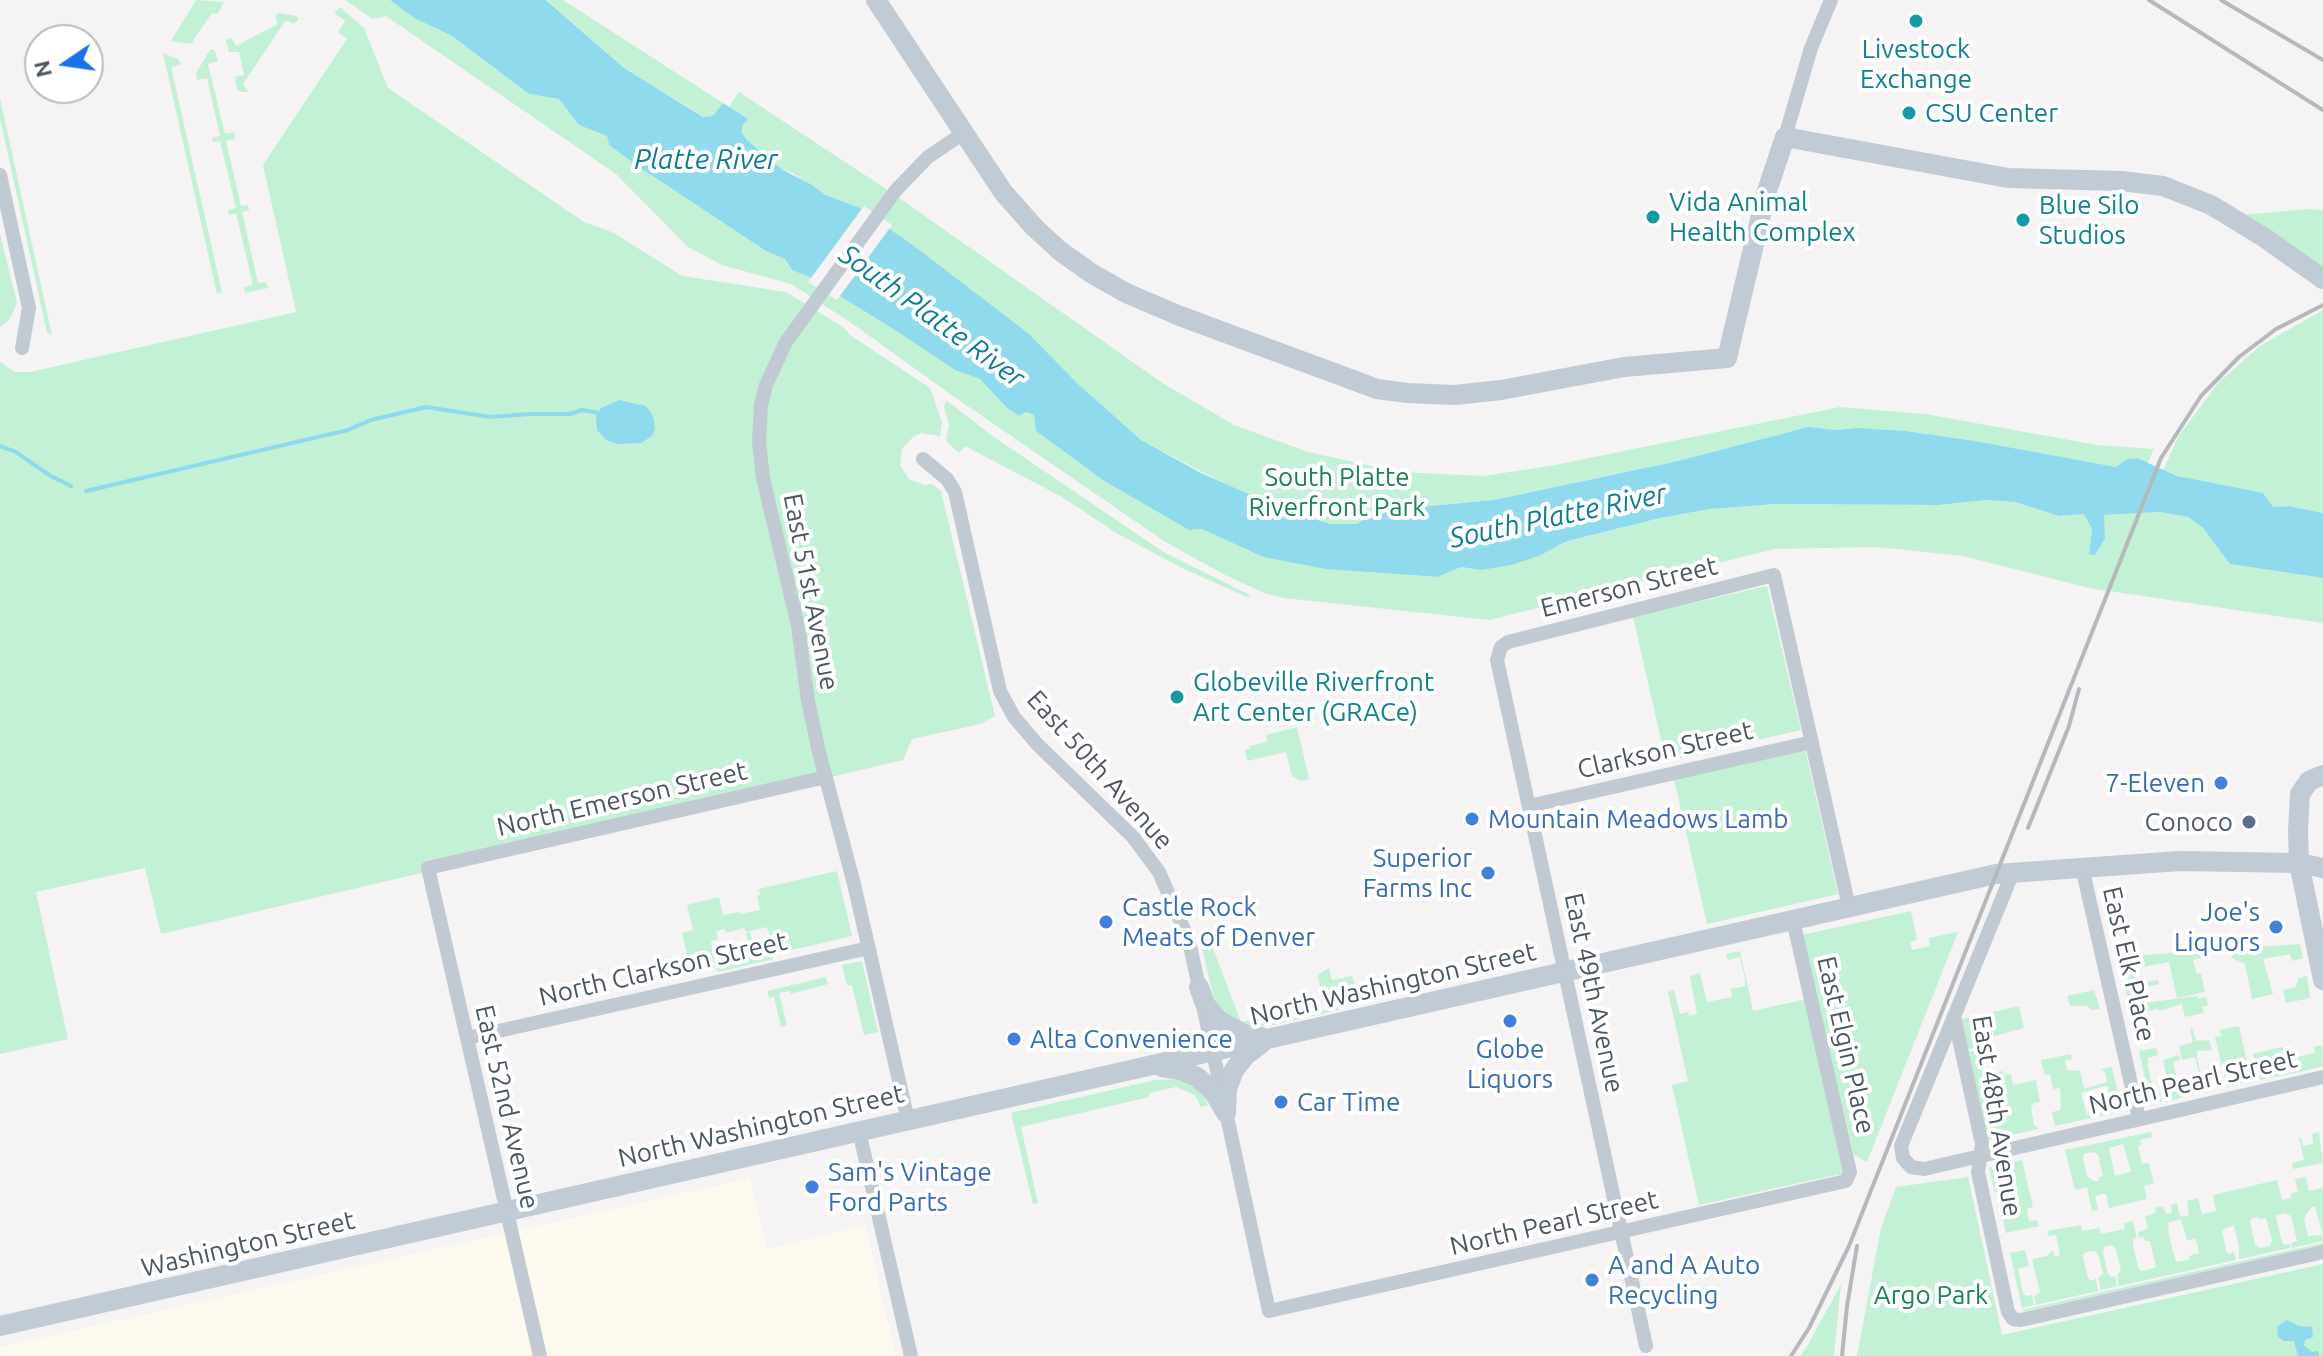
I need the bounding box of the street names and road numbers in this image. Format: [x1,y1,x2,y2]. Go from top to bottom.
street label: East 51st Avenue [777,491,845,693]
street label: Emerson Street [1537,550,1721,624]
street label: East 50th Avenue [1020,684,1180,856]
street label: Clarkson Street [1574,715,1756,785]
street label: North Emerson Street [494,755,750,843]
street label: East Elk Place [2096,884,2162,1044]
street label: East 49th Avenue [1558,890,1630,1096]
street label: North Clarkson Street [536,925,790,1013]
street label: North Washington Street [1247,936,1539,1032]
street label: East Elgin Place [1810,953,1882,1137]
street label: East 52nd Avenue [468,1002,546,1212]
street label: East 48th Avenue [1966,1013,2028,1219]
street label: North Pearl Street [2086,1043,2300,1121]
street label: North Washington Street [615,1078,907,1174]
street label: North Pearl Street [1447,1184,1661,1262]
street label: Washington Street [138,1204,358,1284]

